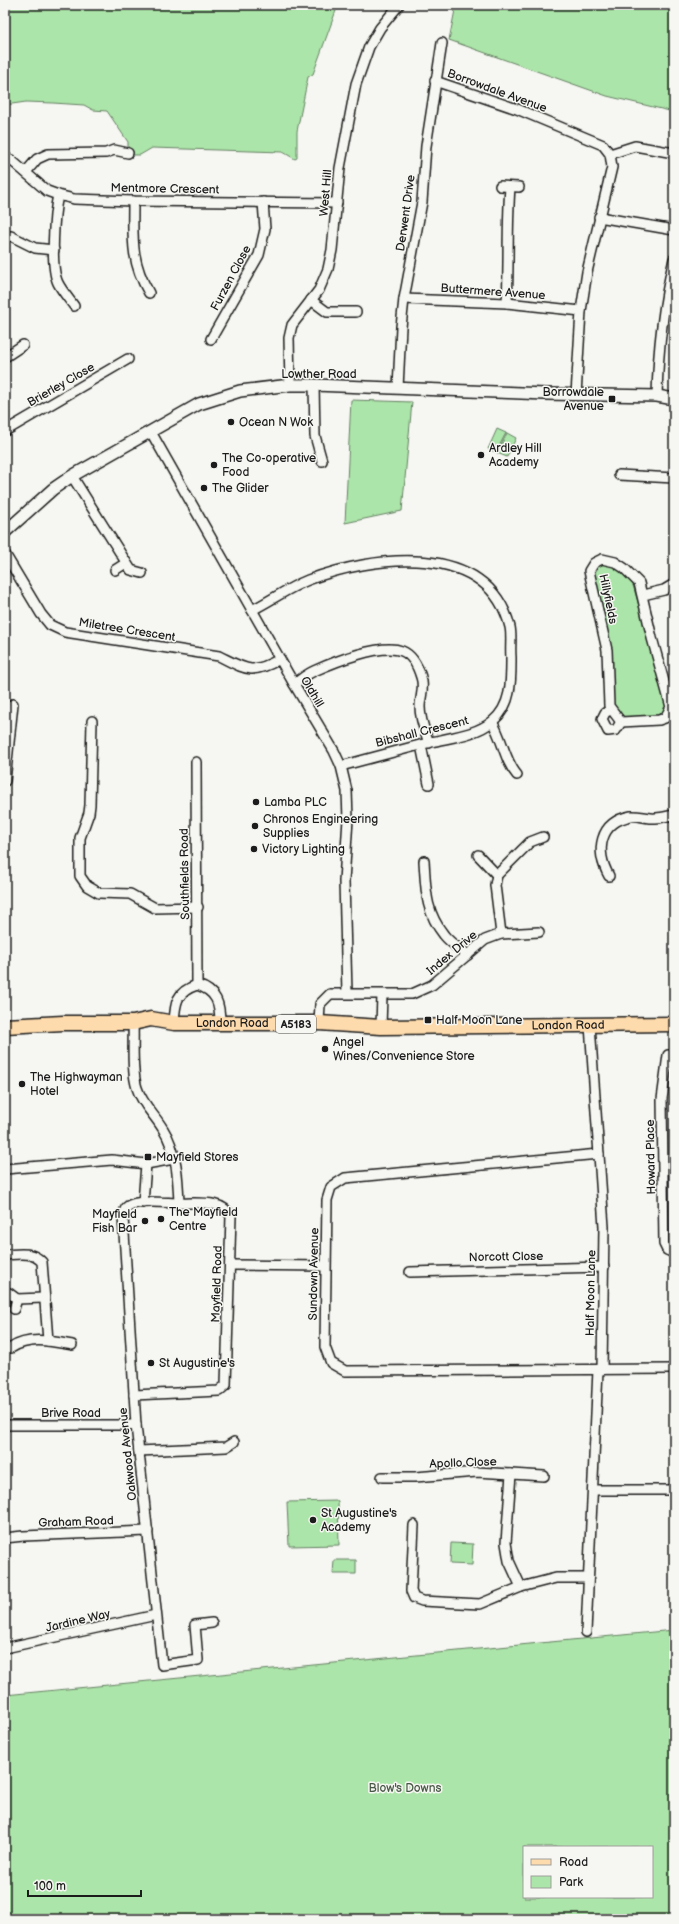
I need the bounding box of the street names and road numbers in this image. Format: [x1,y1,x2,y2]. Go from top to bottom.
street label: Borrowdale Avenue [445,66,549,116]
street label: West Hill [316,169,336,217]
street label: Derwent Drive [393,174,419,252]
street label: Mentmore Crescent [111,181,220,197]
street label: Furzen Close [207,243,255,313]
street label: Buttermere Avenue [440,281,546,303]
street label: Brierley Close [25,360,97,410]
street label: Lowther Road [281,367,357,382]
street label: Hillyfields [595,573,621,625]
street label: Miletree Crescent [78,615,177,645]
street label: Oldhill [297,674,327,710]
street label: Bibshall Crescent [374,713,470,751]
street label: Southfields Road [177,828,193,920]
street label: Index Drive [424,928,480,978]
road number: A5183 [276,1015,316,1033]
street label: London Road [196,1016,269,1031]
street label: London Road [531,1017,605,1033]
street label: Howard Place [643,1119,659,1195]
street label: Sundown Avenue [306,1228,322,1320]
street label: Mayfield Road [208,1245,226,1323]
street label: Norcott Close [469,1249,543,1265]
street label: Half Moon Lane [583,1250,599,1336]
street label: Brive Road [41,1406,101,1421]
street label: Oakwood Avenue [116,1407,140,1501]
street label: Apollo Close [429,1454,497,1472]
street label: Graham Road [38,1513,114,1531]
street label: Jardine Way [44,1606,112,1636]

